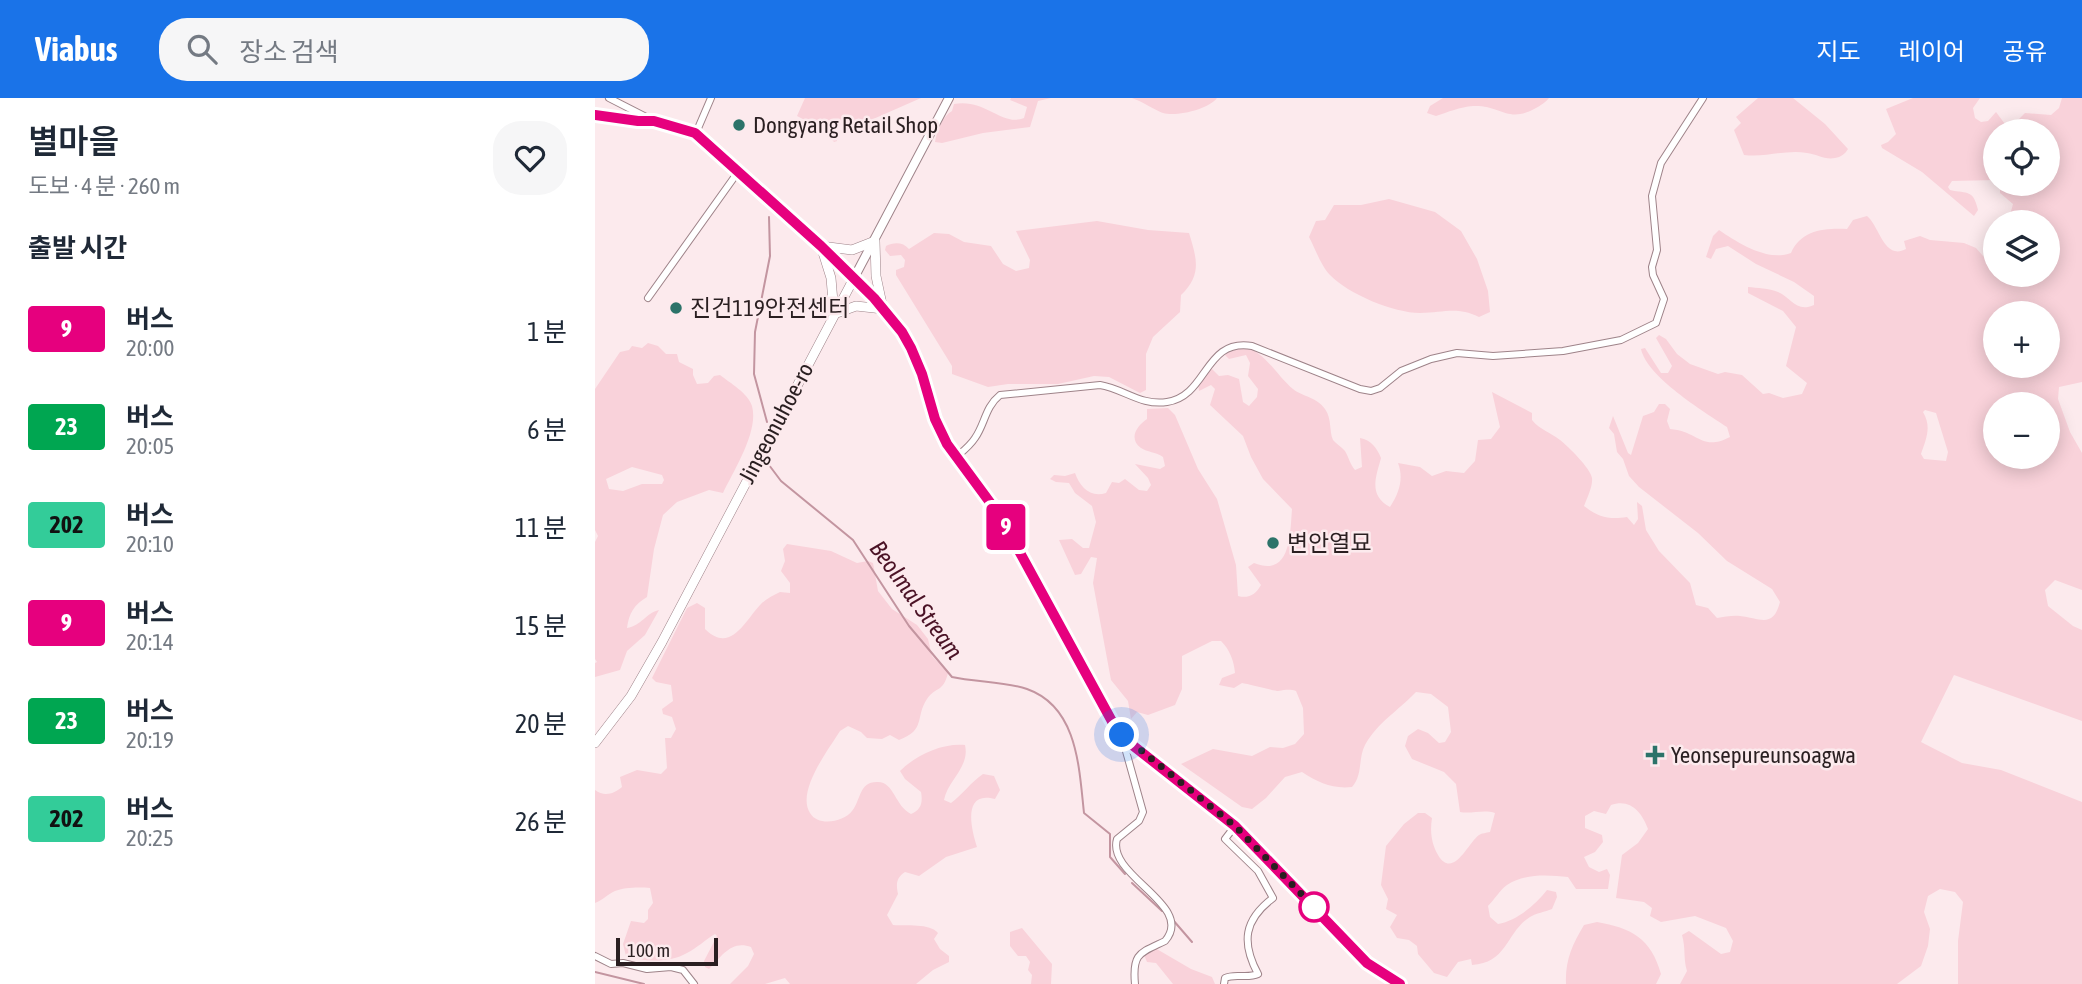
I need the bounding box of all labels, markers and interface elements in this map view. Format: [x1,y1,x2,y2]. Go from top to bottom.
search box [159,18,649,81]
text: Viabus [35,30,117,68]
icon: search [183,30,221,68]
text: 장소 검색 [239,37,339,67]
text: 지도 [1816,38,1861,65]
text: 레이어 [1899,38,1965,65]
text: 공유 [2003,38,2047,65]
place label: Dongyang Retail Shop [753,112,938,138]
marker: Dongyang Retail Shop [731,117,747,133]
map controls [1983,119,2060,469]
button: locate [1983,119,2060,196]
button: heart [493,121,567,195]
text: 별마을 [28,122,119,160]
text: 도보 · 4 분 · 260 m [28,173,180,199]
button: layers [1983,210,2060,287]
text: 출발 시간 [28,233,127,263]
place label: 진건119안전센터 [690,295,849,321]
marker: 진건119안전센터 [668,300,684,316]
button: + [1983,301,2060,378]
text: 버스 [126,304,174,334]
text: 9 [61,315,72,342]
text: 1 분 [527,317,567,347]
text: 20:00 [126,335,174,361]
street label: Jingeonuhoe-ro [733,358,819,488]
button: − [1983,392,2060,469]
text: 버스 [126,402,174,432]
text: 23 [55,413,78,440]
text: 6 분 [527,415,567,445]
text: 20:05 [126,433,174,459]
text: 버스 [126,500,174,530]
line badge: 9 [983,504,1029,550]
text: 202 [50,511,83,538]
text: 11 분 [515,513,567,543]
text: 9 [1000,513,1012,540]
place label: 변안열묘 [1287,530,1372,556]
text: 20:10 [126,531,174,557]
water label: Beolmal Stream [864,535,968,664]
marker: 변안열묘 [1265,535,1281,551]
text: 버스 [126,598,174,628]
text: 9 [61,609,72,636]
text: 15 분 [515,611,567,641]
text: 20:14 [126,629,174,655]
text: 버스 [126,696,174,726]
text: 23 [55,707,78,734]
text: 20 분 [515,709,567,739]
your location [1104,717,1139,752]
text: 20:19 [126,727,174,753]
place label: Yeonsepureunsoagwa [1671,742,1856,768]
marker: Yeonsepureunsoagwa [1645,745,1665,765]
text: 버스 [126,794,174,824]
text: 202 [50,805,83,832]
text: 26 분 [515,807,567,837]
text: 20:25 [126,825,174,851]
unlabelled marker [1299,892,1329,922]
scale bar [616,935,717,967]
text: 100 m [627,939,670,961]

